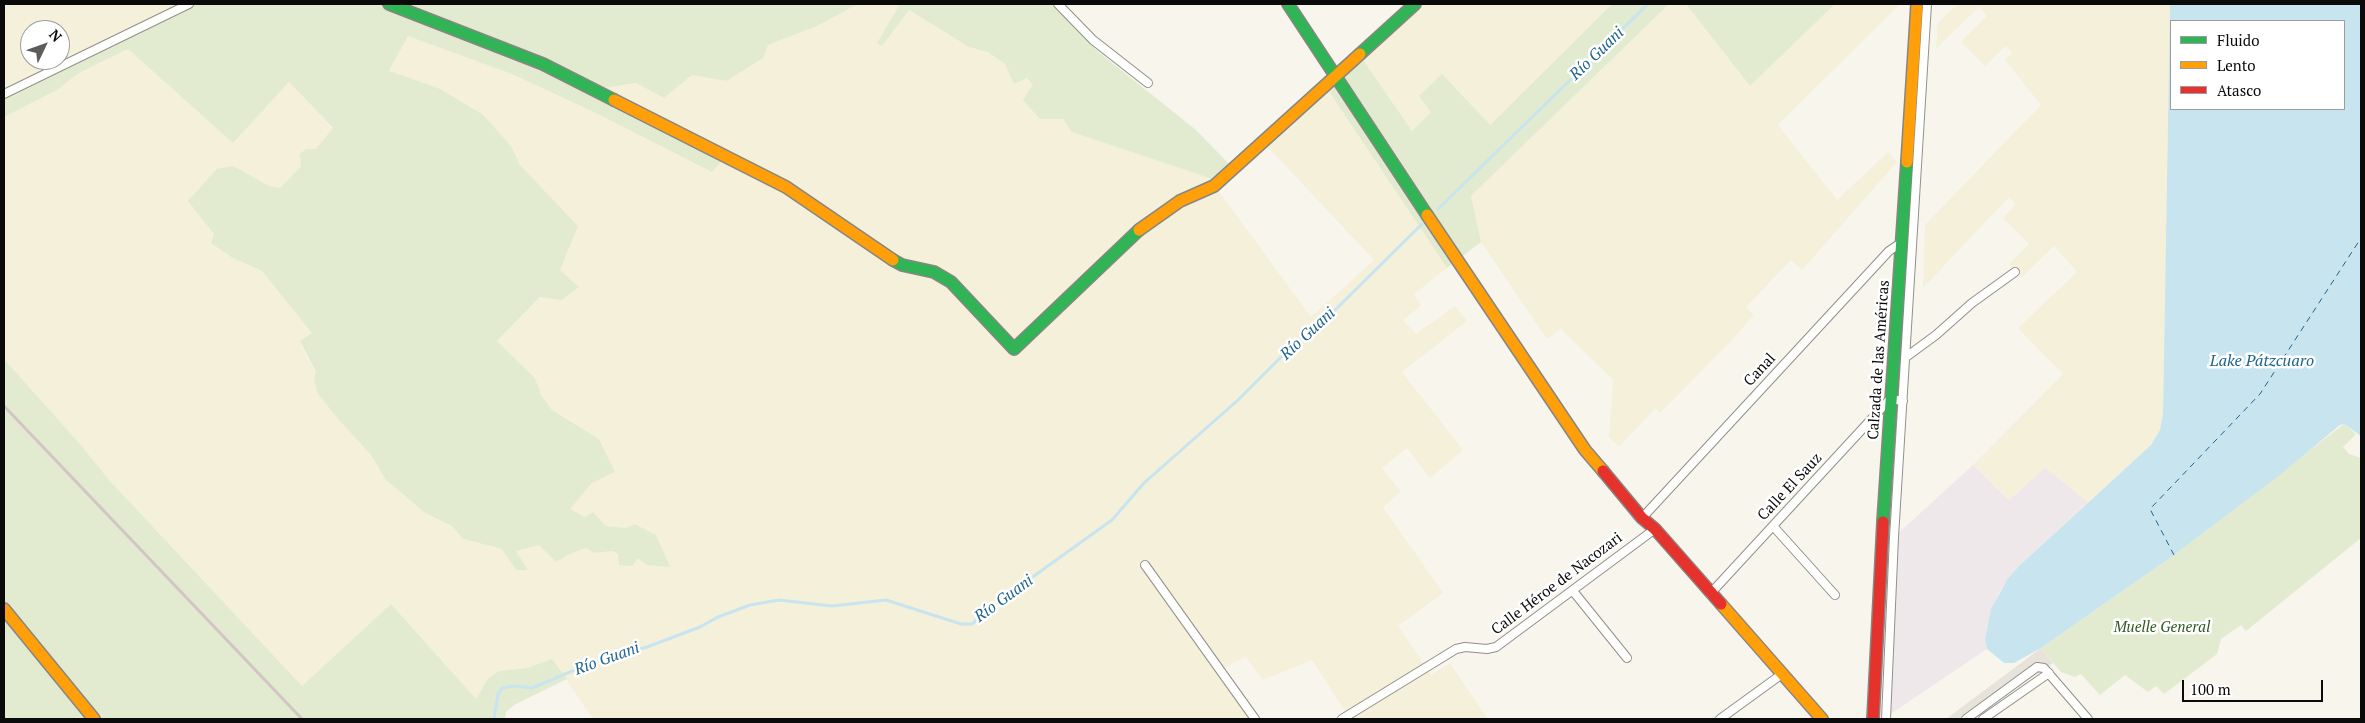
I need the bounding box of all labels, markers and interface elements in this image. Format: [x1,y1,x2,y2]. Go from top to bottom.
north arrow [20,20,70,70]
legend [2170,20,2345,110]
water label: Río Guani [1566,24,1628,84]
text: N [45,25,66,46]
text: Fluido [2217,30,2259,50]
text: Lento [2217,55,2256,75]
text: Atasco [2217,80,2261,100]
street label: Calzada de las Américas [1864,280,1894,440]
water label: Río Guani [1277,304,1339,364]
street label: Canal [1740,350,1780,390]
water label: Lake Pátzcuaro [2210,351,2314,371]
street label: Calle El Sauz [1754,449,1826,525]
street label: Calle Héroe de Nacozari [1488,529,1626,639]
water label: Río Guani [971,571,1037,627]
park label: Muelle General [2114,619,2210,637]
water label: Río Guani [572,638,642,680]
scale bar [2185,670,2326,702]
text: 100 m [2190,679,2231,699]

